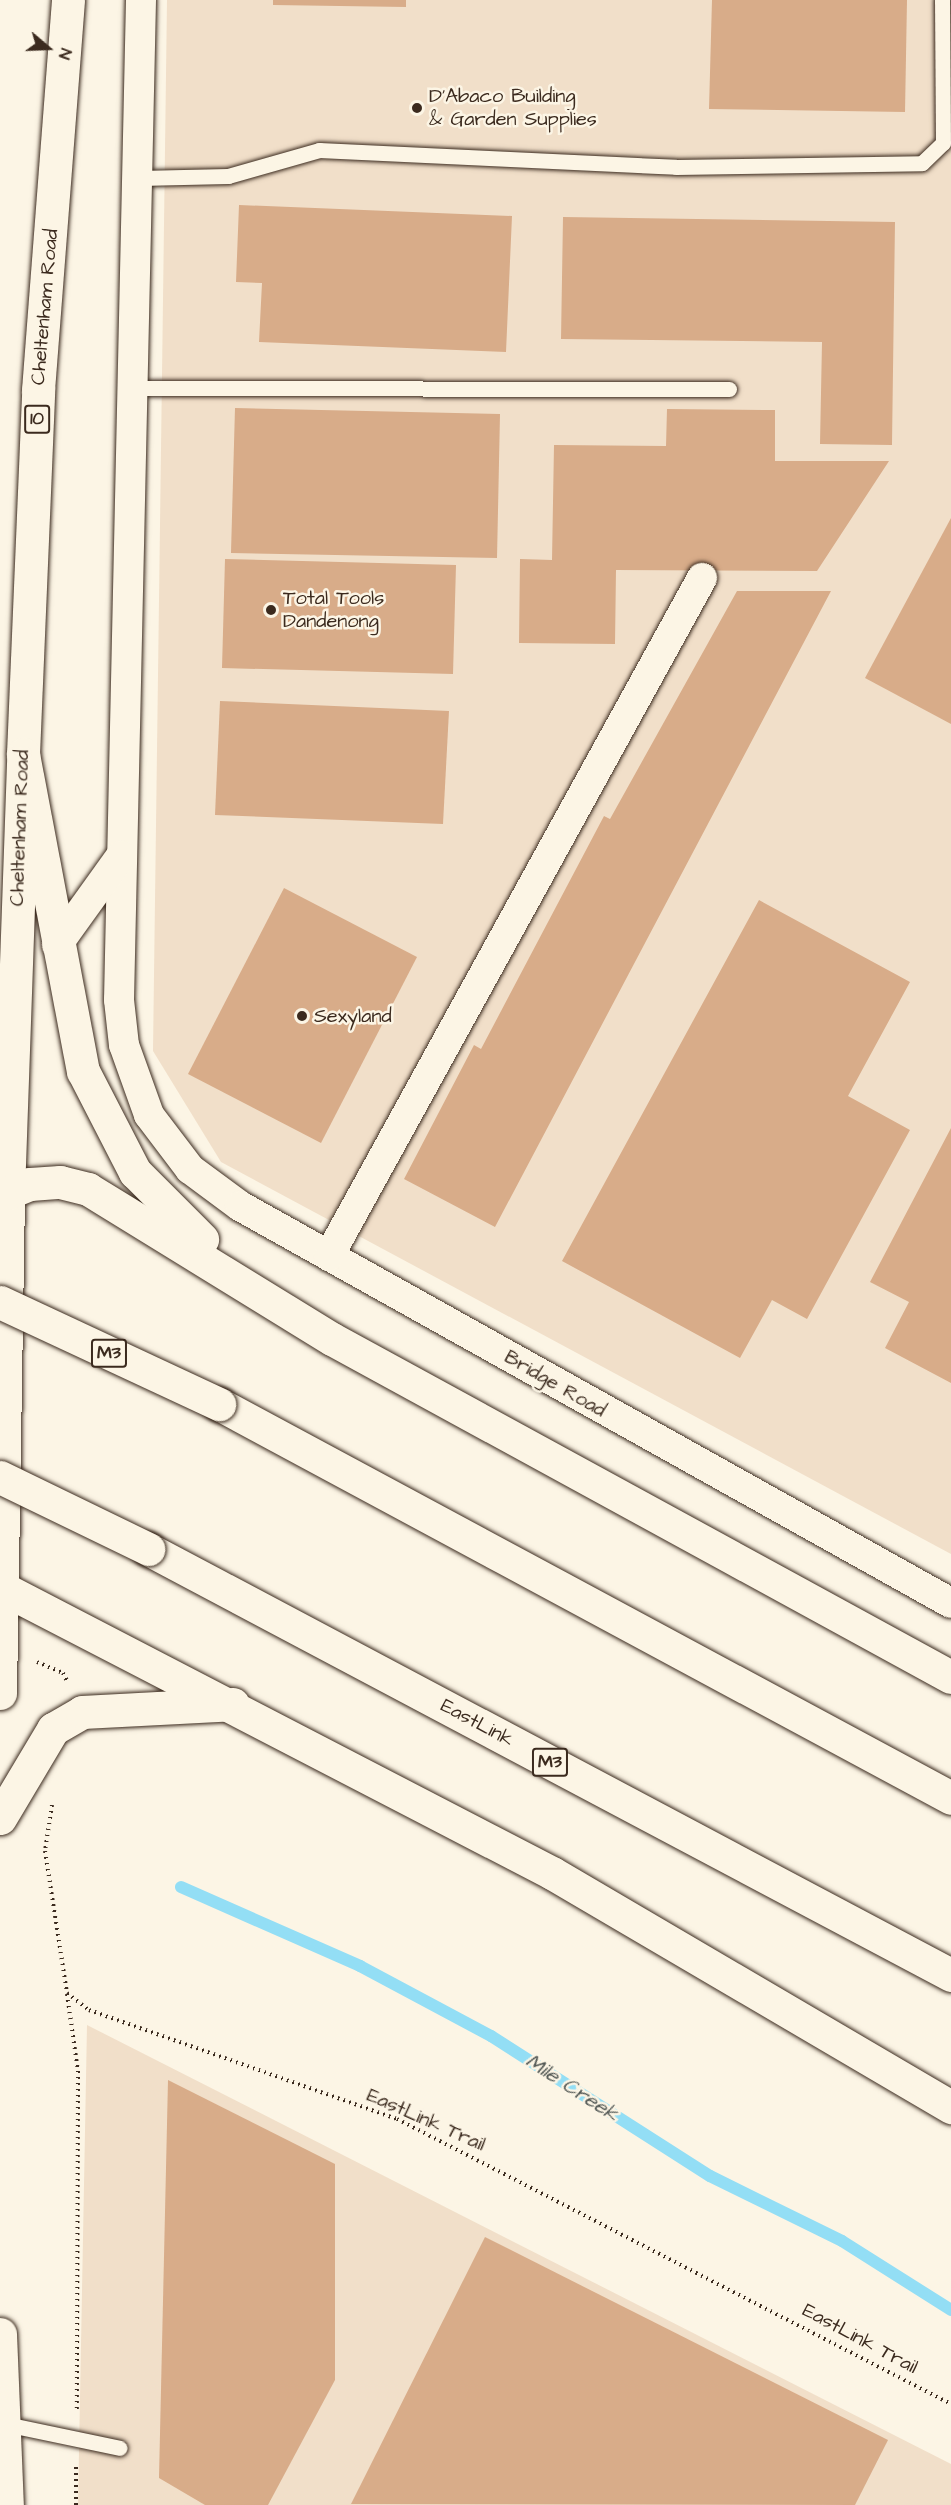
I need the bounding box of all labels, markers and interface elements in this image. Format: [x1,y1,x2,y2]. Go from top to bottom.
north arrow [18,18,78,78]
text: N [53,46,77,62]
place label: D'Abaco Building & Garden Supplies [429,84,597,131]
marker: D'Abaco Building & Garden Supplies [410,101,424,115]
street label: Cheltenham Road [26,228,64,386]
road number: 10 [24,404,51,434]
place label: Total Tools Dandenong [283,586,384,633]
marker: Total Tools Dandenong [264,603,278,617]
street label: Cheltenham Road [5,749,35,907]
place label: Sexyland [314,1004,392,1028]
marker: Sexyland [295,1009,309,1023]
road number: M3 [90,1338,128,1368]
street label: Bridge Road [500,1345,610,1423]
street label: EastLink [436,1694,518,1752]
road number: M3 [530,1747,570,1777]
water label: Mile Creek [521,2049,623,2127]
street label: EastLink Trail [363,2083,489,2157]
street label: EastLink Trail [798,2299,922,2379]

